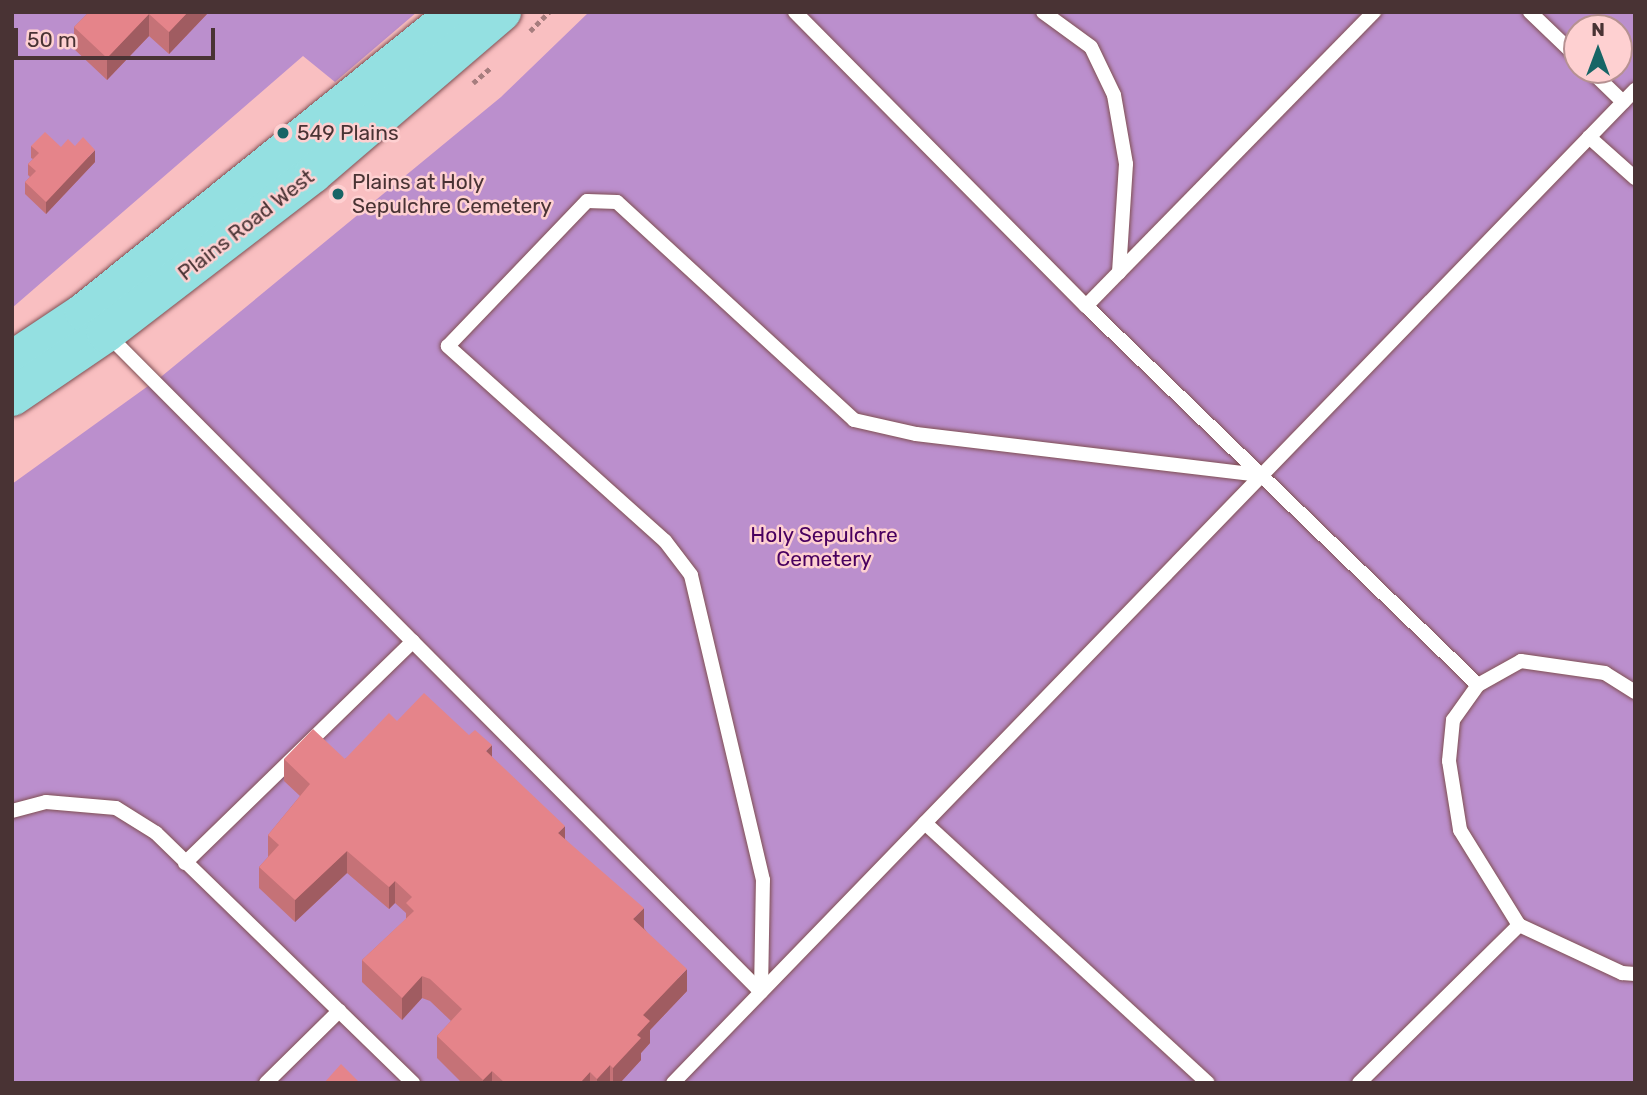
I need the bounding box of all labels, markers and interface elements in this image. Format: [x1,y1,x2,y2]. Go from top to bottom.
scale bar [18,14,219,58]
north arrow [1563,14,1633,84]
text: N [1591,18,1605,41]
text: 50 m [27,27,77,52]
place label: 549 Plains [297,120,399,146]
marker: 549 Plains [275,125,291,141]
street label: Plains Road West [173,164,319,286]
place label: Plains at Holy Sepulchre Cemetery [352,169,552,219]
marker: Plains at Holy Sepulchre Cemetery [330,186,346,202]
park label: Holy Sepulchre Cemetery [750,522,898,572]

